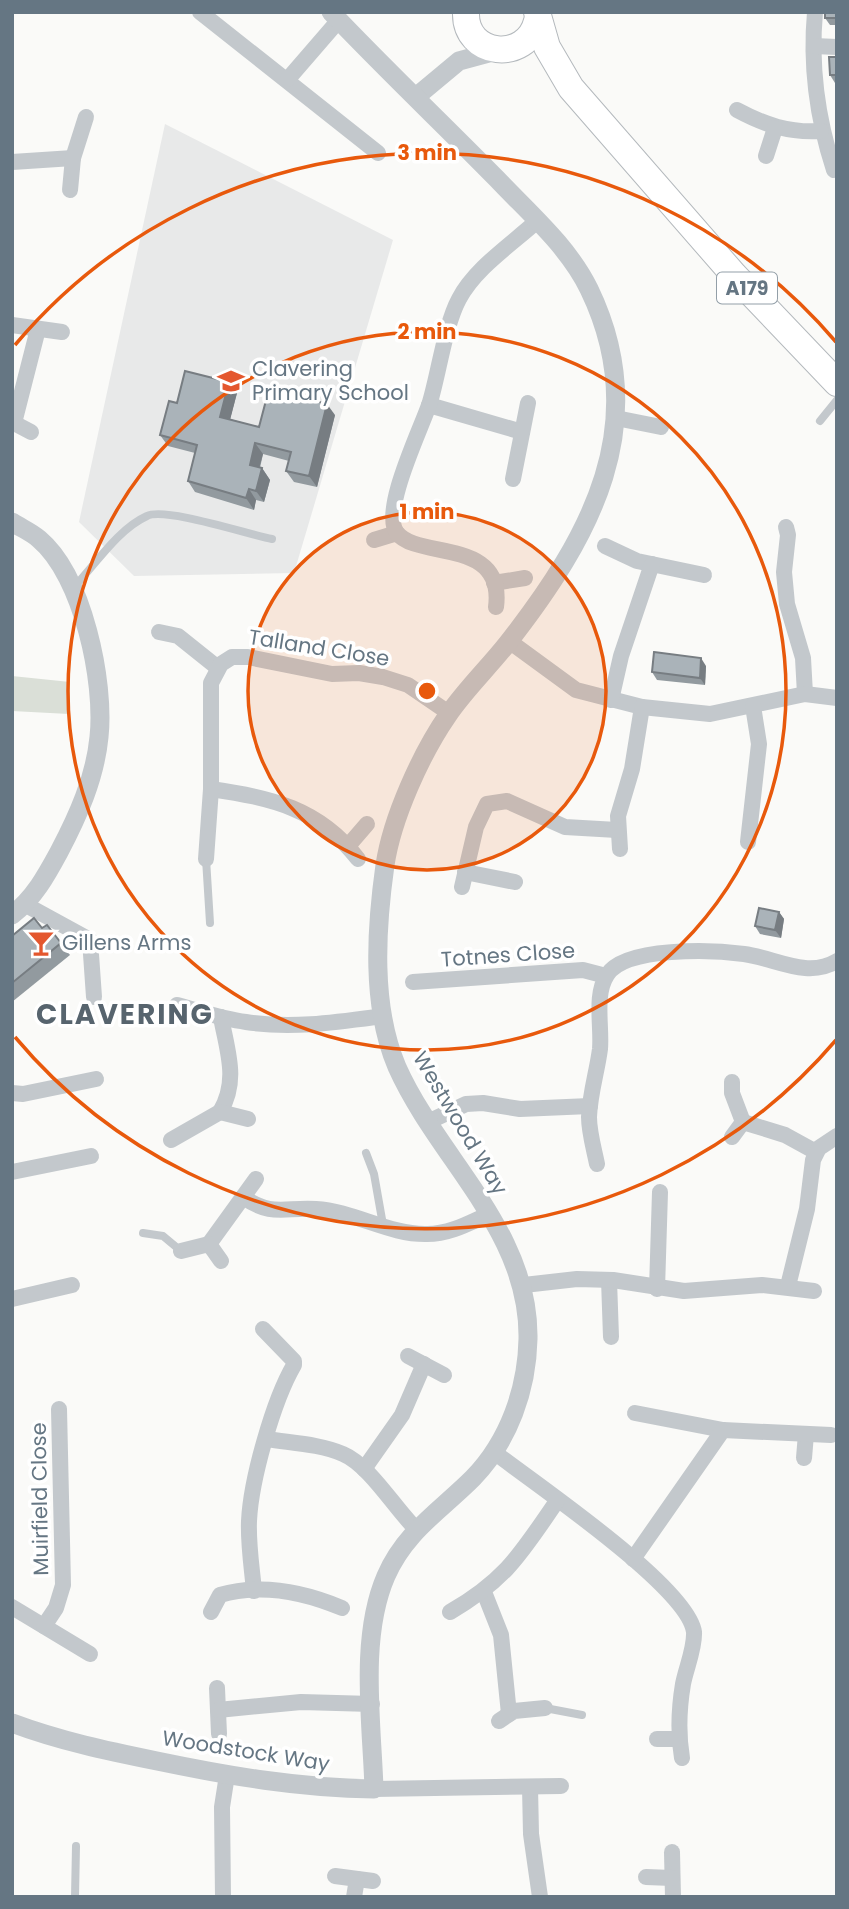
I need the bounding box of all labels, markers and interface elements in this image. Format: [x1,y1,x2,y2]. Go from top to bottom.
text: 3 min [397,138,457,167]
road number: A179 [717,272,777,304]
text: 2 min [397,317,457,346]
place label: Clavering Primary School [252,354,409,407]
school or university icon: Clavering Primary School [216,366,246,396]
text: 1 min [400,497,454,526]
street label: Talland Close [247,622,392,673]
centre of rings [415,679,439,703]
bar icon: Gillens Arms [26,928,56,958]
place label: Gillens Arms [62,928,191,957]
street label: Totnes Close [440,935,576,974]
district label: CLAVERING [36,995,214,1034]
street label: Westwood Way [406,1046,515,1200]
street label: Muirfield Close [24,1422,55,1576]
street label: Woodstock Way [160,1723,332,1778]

